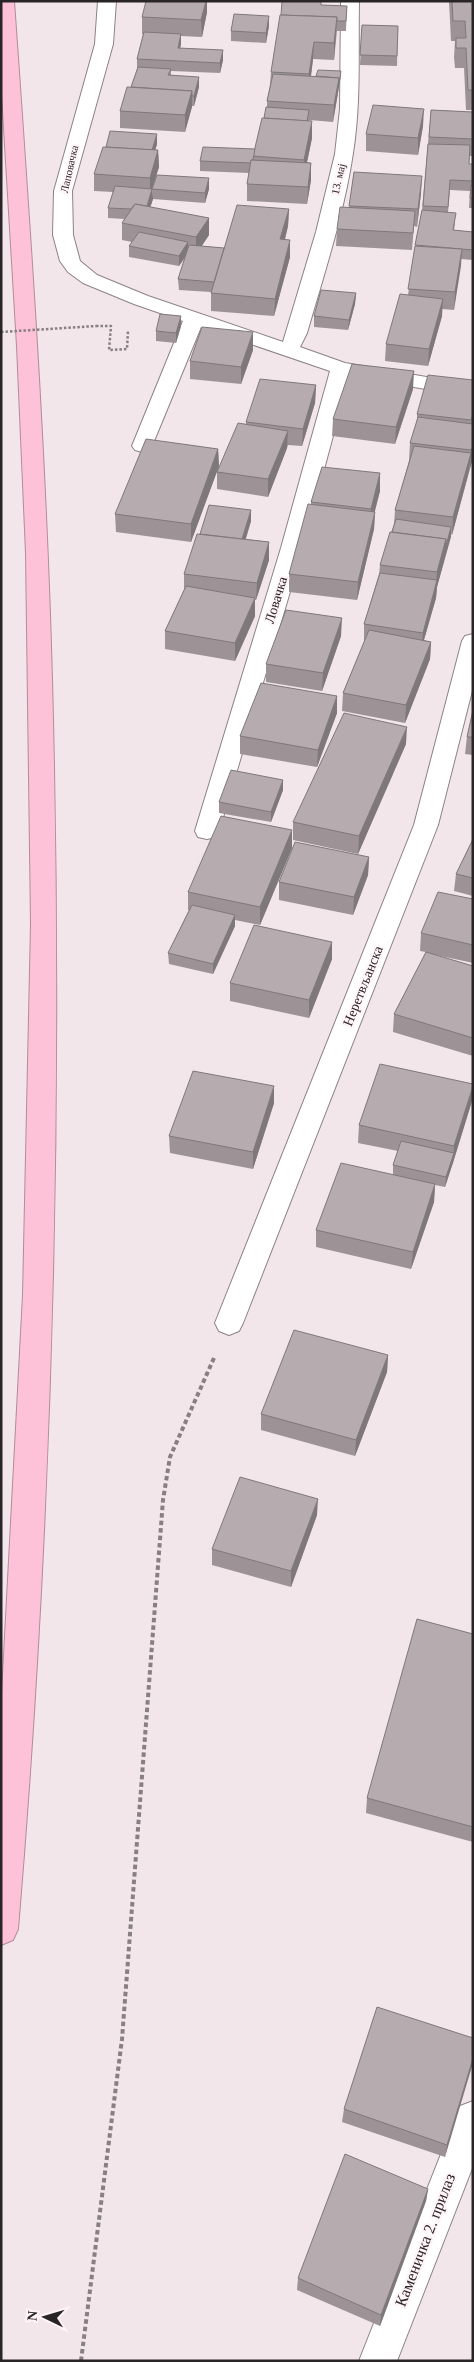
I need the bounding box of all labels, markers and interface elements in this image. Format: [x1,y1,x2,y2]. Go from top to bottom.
street label: Лаповачка [58,144,80,194]
street label: 13. мај [329,162,347,196]
street label: Ловачка [262,574,290,625]
street label: Неретвљанска [340,943,386,1028]
street label: Каменичка 2. прилаз [392,2171,459,2309]
north arrow [20,2292,70,2342]
text: N [25,2310,40,2322]

